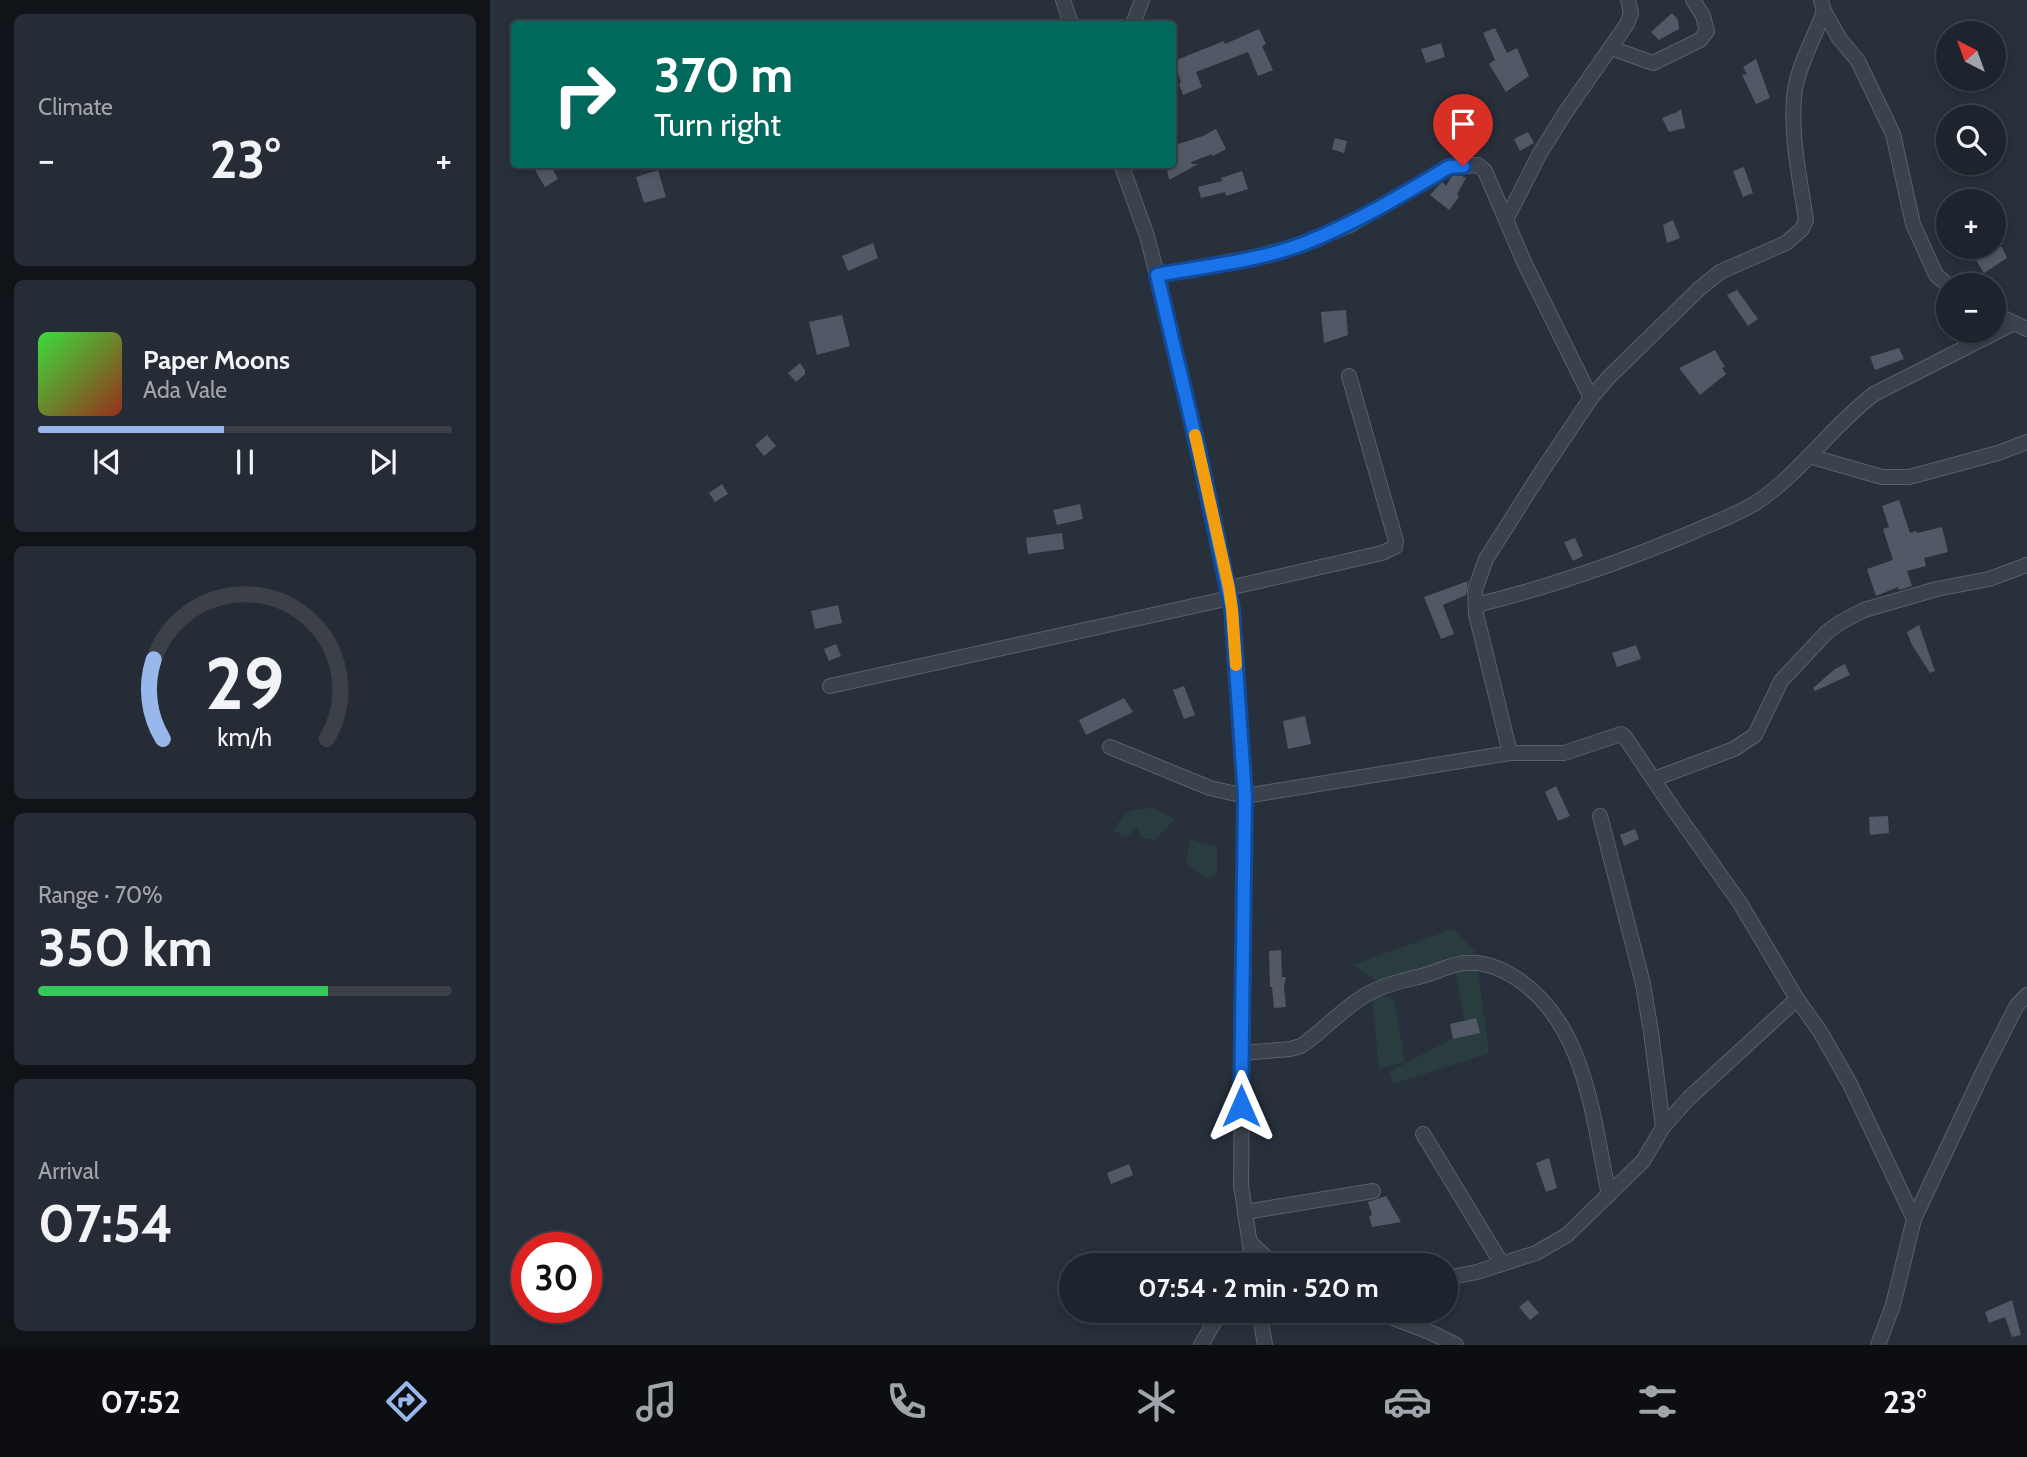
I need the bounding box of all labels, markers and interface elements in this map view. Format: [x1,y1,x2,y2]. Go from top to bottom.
north arrow [1936,21,2006,91]
map controls [1936,21,2006,343]
text: 370 m [654,45,793,104]
icon: right [539,49,630,140]
text: Climate [38,93,113,121]
pin [1433,94,1493,166]
text: Turn right [654,105,781,144]
icon: arrive [1444,105,1482,143]
button: search [1936,105,2006,175]
text: 23° [210,128,280,191]
text: − [38,136,55,183]
text: + [435,136,452,183]
button: + [1936,189,2006,259]
button: − [1936,273,2006,343]
text: Paper Moons [143,344,290,376]
text: Ada Vale [143,376,227,404]
icon: previous [88,443,126,481]
icon: pause [226,443,264,481]
icon: next [364,443,402,481]
text: 29 [205,639,285,727]
text: km/h [218,721,272,751]
text: Range · 70% [38,881,163,909]
text: 350 km [38,916,213,979]
position arrow [1204,1069,1278,1143]
text: Arrival [38,1157,99,1185]
text: 07:54 [38,1192,173,1255]
speed limit sign: 30 [511,1232,602,1323]
text: 07:54 · 2 min · 520 m [1138,1272,1379,1304]
icon: directions [382,1377,431,1426]
icon: music [632,1377,681,1426]
icon: phone [882,1377,931,1426]
icon: climate [1132,1377,1181,1426]
icon: car [1383,1377,1432,1426]
icon: filters [1633,1377,1682,1426]
text: 07:52 [101,1382,181,1421]
text: 23° [1883,1382,1926,1421]

